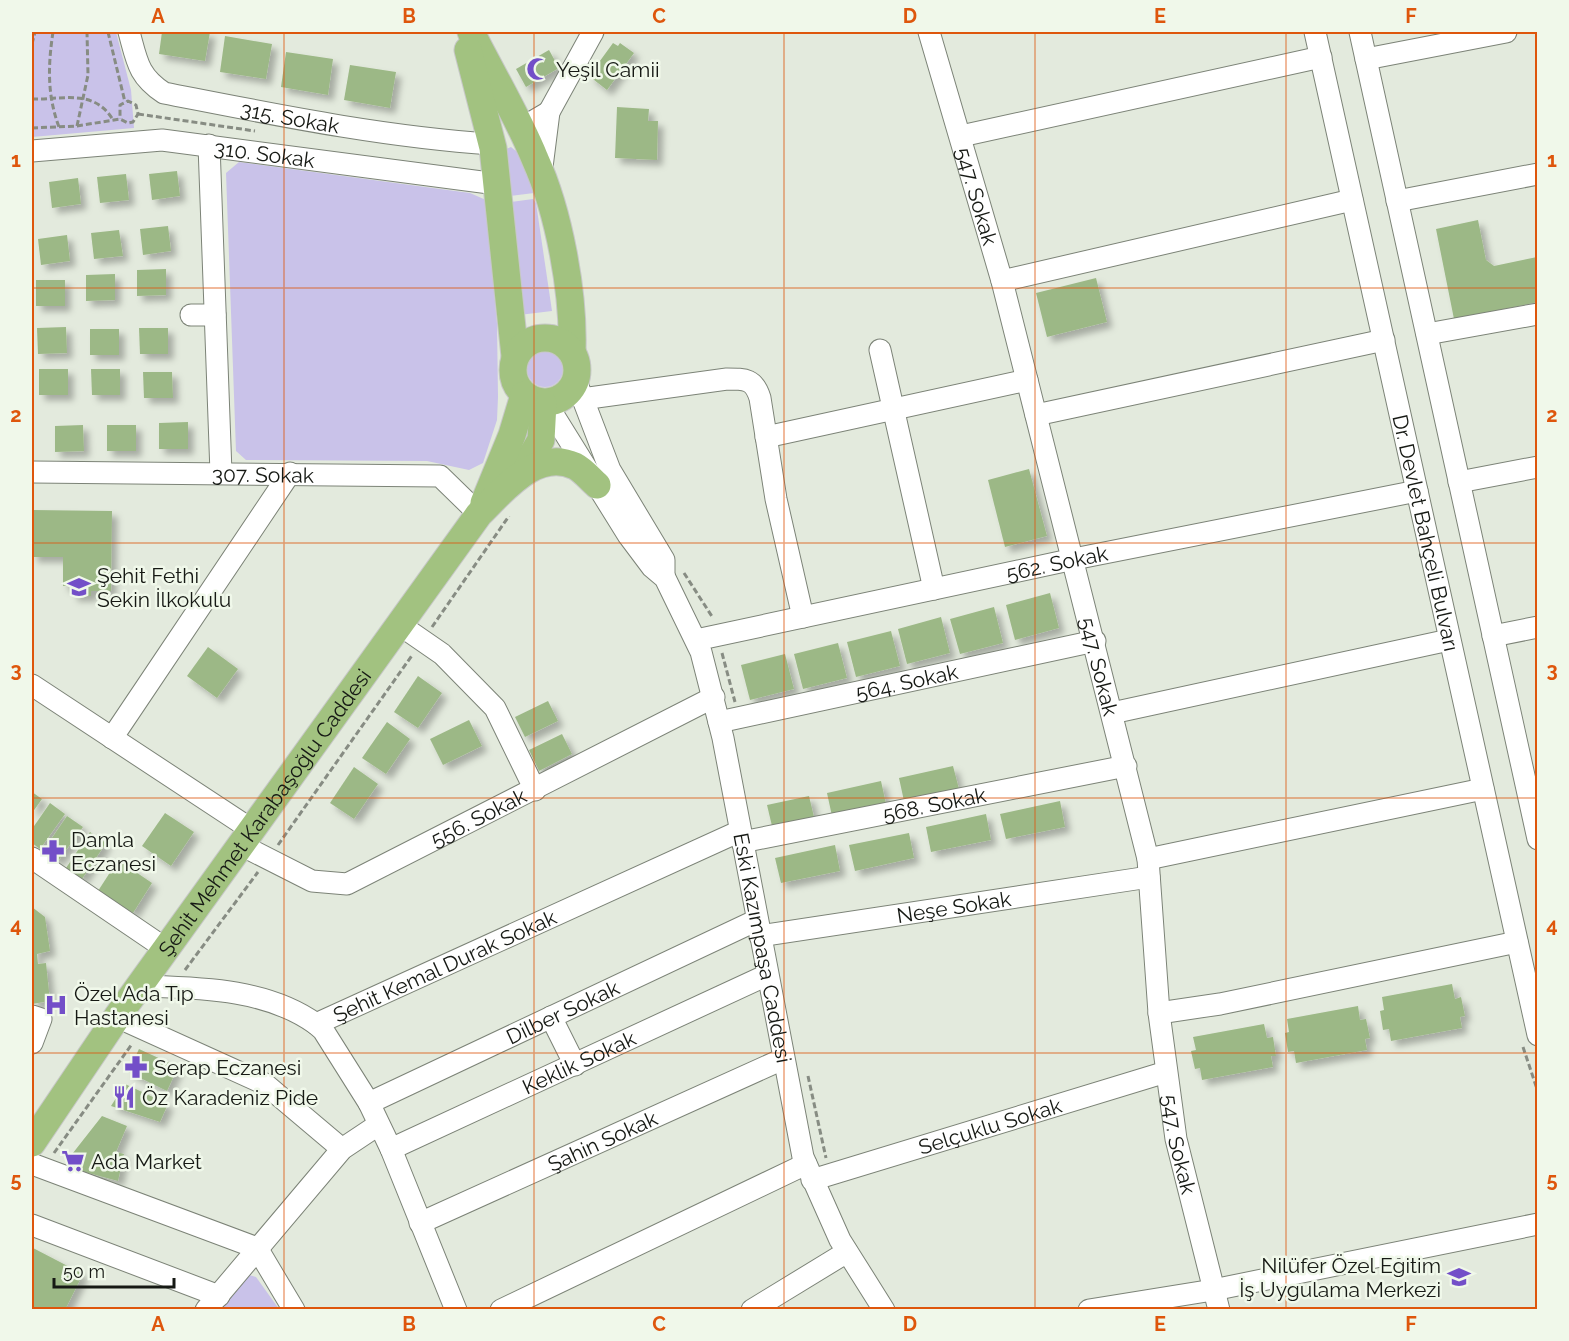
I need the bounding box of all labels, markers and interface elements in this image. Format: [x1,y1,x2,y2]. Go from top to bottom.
text: A [151,4,165,28]
text: B [402,4,416,28]
text: C [652,4,666,28]
text: D [903,4,917,28]
text: E [1154,4,1166,28]
text: F [1405,4,1417,28]
mosque icon: Yeşil Camii [525,56,551,82]
place label: Yeşil Camii [556,57,660,82]
street label: 315. Sokak [239,96,341,138]
street label: 310. Sokak [213,134,317,172]
street label: 547. Sokak [951,144,1003,248]
text: 1 [11,148,21,172]
text: 1 [1547,148,1557,172]
text: 2 [10,403,22,427]
text: 2 [1546,403,1558,427]
street label: Dr. Devlet Bahçeli Bulvarı [1388,412,1465,653]
street label: 307. Sokak [212,461,314,487]
street label: 562. Sokak [1004,540,1110,586]
place label: Şehit Fethi Sekin İlkokulu [97,563,231,612]
school or university icon: Şehit Fethi Sekin İlkokulu [66,574,92,600]
street label: 547. Sokak [1075,614,1124,718]
text: 3 [10,658,22,682]
street label: 564. Sokak [853,658,960,705]
text: 3 [1546,658,1558,682]
street label: Şehit Mehmet Karabaşoğlu Caddesi [153,664,376,961]
street label: 556. Sokak [426,782,530,852]
street label: 568. Sokak [880,782,988,826]
place label: Damla Eczanesi [71,827,156,876]
street label: Eski Kazımpaşa Caddesi [729,831,797,1065]
pharmacy icon: Damla Eczanesi [40,838,66,864]
street label: Neşe Sokak [895,886,1013,928]
street label: Şehit Kemal Durak Sokak [329,904,560,1027]
text: 4 [10,913,22,937]
text: 4 [1546,913,1558,937]
street label: Dilber Sokak [502,974,623,1049]
place label: Özel Ada Tıp Hastanesi [74,981,194,1030]
hospital icon: Özel Ada Tıp Hastanesi [43,992,69,1018]
street label: Keklik Sokak [518,1025,639,1099]
pharmacy icon: Serap Eczanesi [123,1054,149,1080]
place label: Serap Eczanesi [154,1055,301,1080]
restaurant icon: Öz Karadeniz Pide [111,1084,137,1110]
place label: Öz Karadeniz Pide [142,1085,318,1110]
street label: Selçuklu Sokak [915,1092,1065,1159]
street label: 547. Sokak [1158,1093,1202,1197]
street label: Şahin Sokak [544,1105,661,1176]
supermarket icon: Ada Market [60,1148,86,1174]
place label: Ada Market [91,1149,202,1174]
text: 5 [10,1168,22,1192]
text: 5 [1546,1168,1558,1192]
scale bar [54,1251,174,1289]
place label: Nilüfer Özel Eğitim İş Uygulama Merkezi [1239,1253,1441,1302]
text: 50 m [63,1261,105,1282]
school or university icon: Nilüfer Özel Eğitim İş Uygulama Merkezi [1446,1264,1472,1290]
text: A [151,1312,165,1336]
text: B [402,1312,416,1336]
text: C [652,1312,666,1336]
text: D [903,1312,917,1336]
text: E [1154,1312,1166,1336]
text: F [1405,1312,1417,1336]

